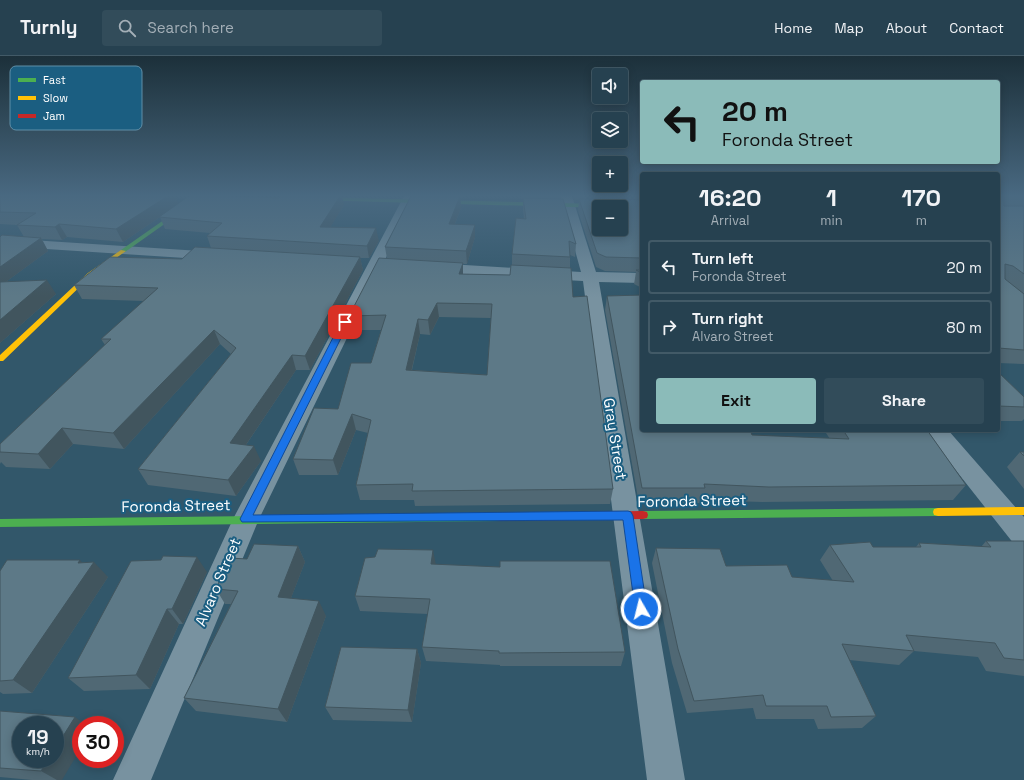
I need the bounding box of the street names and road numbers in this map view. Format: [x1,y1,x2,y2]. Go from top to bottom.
street label: Gray Street [600,397,631,481]
street label: Foronda Street [637,490,747,511]
street label: Foronda Street [121,495,231,516]
street label: Alvaro Street [190,535,245,629]

